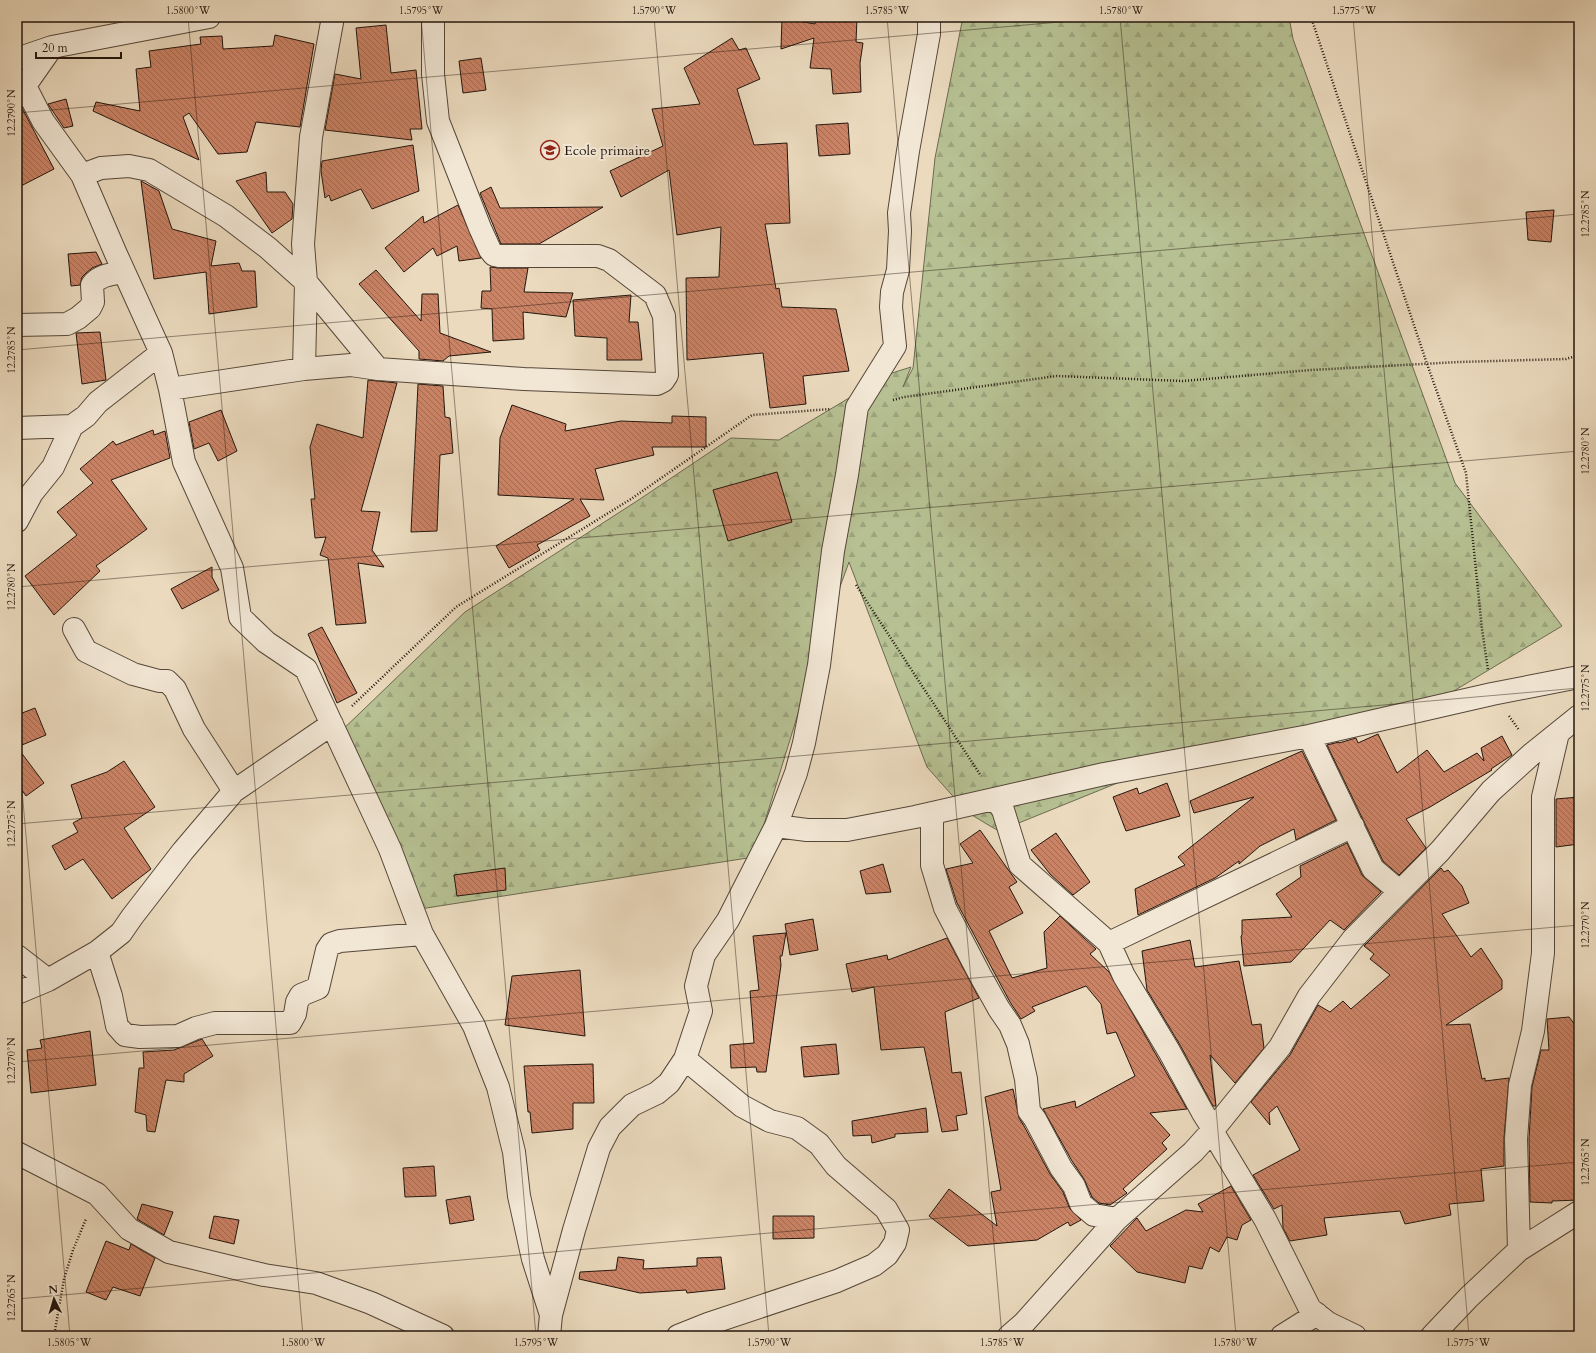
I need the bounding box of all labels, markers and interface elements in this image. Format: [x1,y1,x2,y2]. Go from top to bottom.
text: 1.5800°W [166,4,211,18]
text: 1.5795°W [399,4,444,18]
text: 1.5790°W [632,4,677,18]
text: 1.5785°W [865,4,910,18]
text: 1.5780°W [1099,4,1144,18]
text: 1.5775°W [1332,4,1377,18]
scale bar [36,34,121,60]
text: 20 m [42,40,69,56]
text: 12.2790°N [5,89,19,136]
school or university icon: Ecole primaire [539,139,561,161]
place label: Ecole primaire [564,141,650,160]
text: 12.2785°N [1579,190,1593,237]
text: 12.2785°N [5,326,19,373]
text: 12.2780°N [1579,427,1593,474]
text: 12.2780°N [5,563,19,610]
text: 12.2775°N [1579,664,1593,711]
text: 12.2775°N [5,800,19,847]
text: 12.2770°N [1579,901,1593,948]
text: 12.2770°N [5,1037,19,1084]
text: 12.2765°N [1579,1138,1593,1185]
text: 12.2765°N [5,1274,19,1321]
north arrow [34,1279,74,1319]
text: N [48,1282,59,1297]
text: 1.5805°W [47,1336,92,1350]
text: 1.5800°W [281,1336,326,1350]
text: 1.5795°W [514,1336,559,1350]
text: 1.5790°W [747,1336,792,1350]
text: 1.5785°W [980,1336,1025,1350]
text: 1.5780°W [1213,1336,1258,1350]
text: 1.5775°W [1446,1336,1491,1350]

